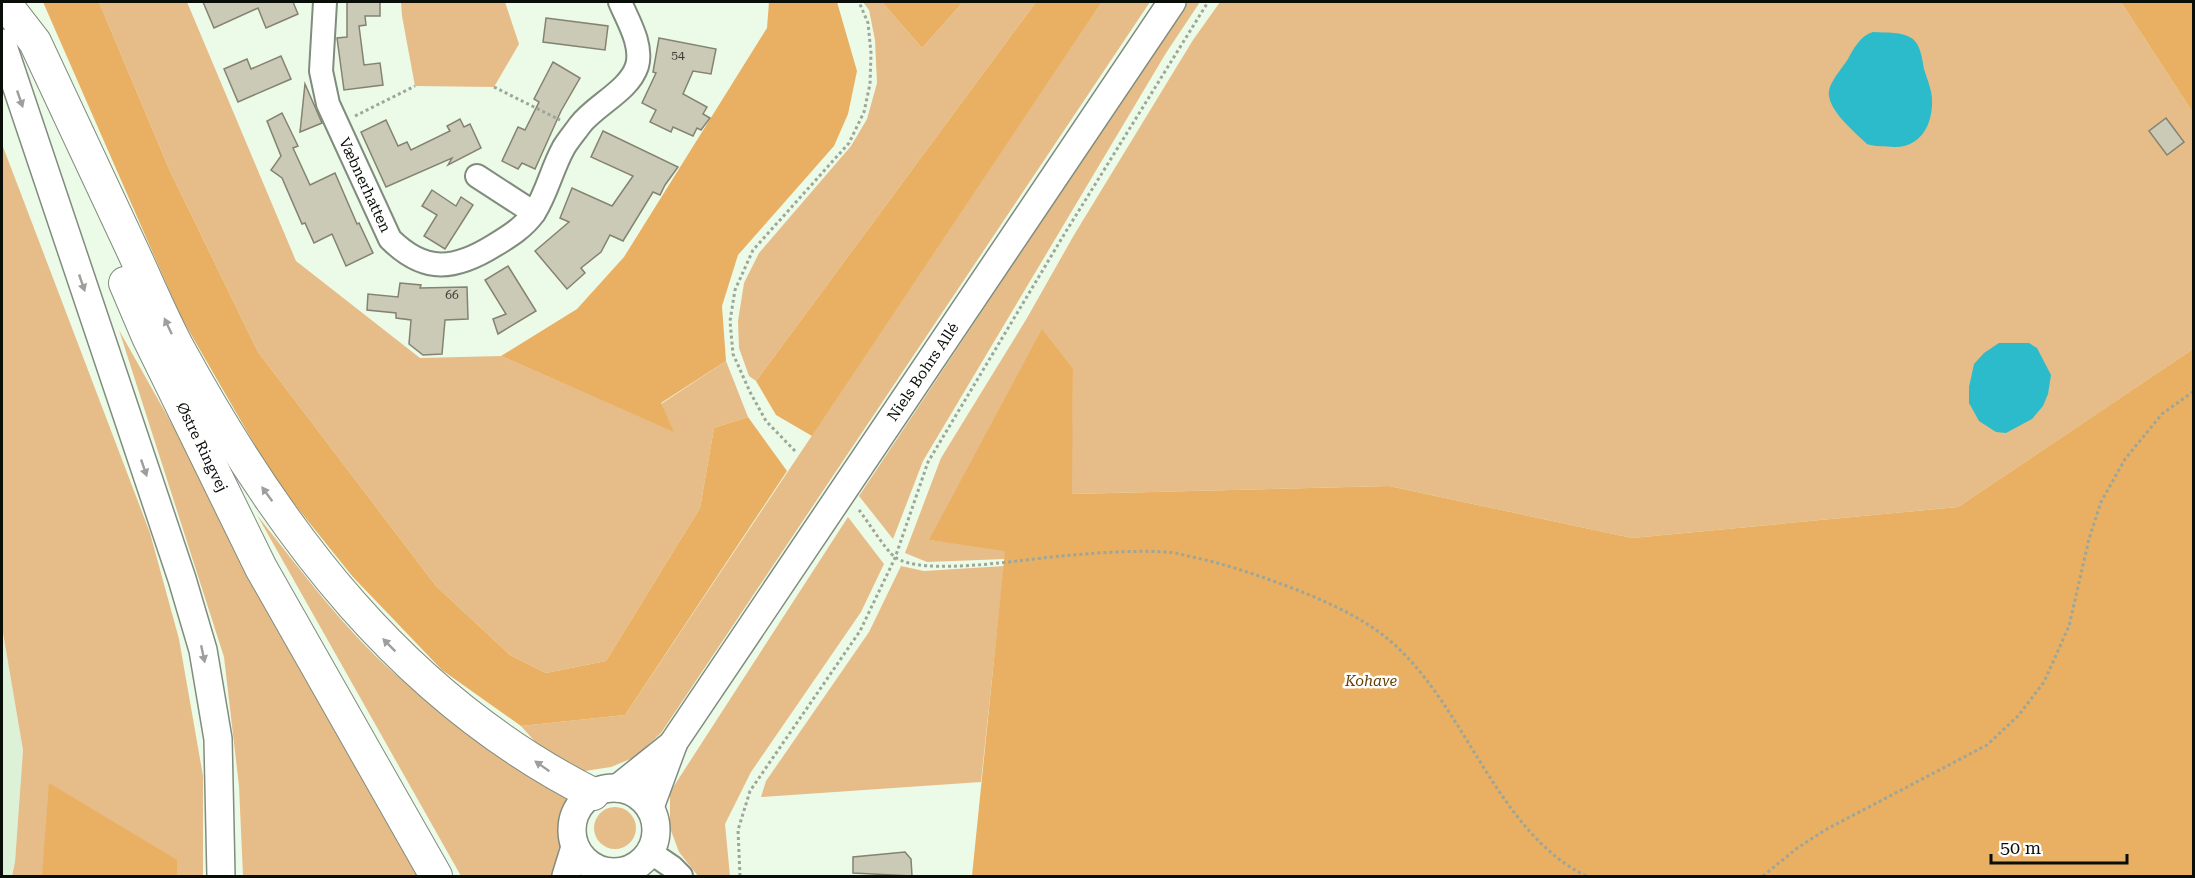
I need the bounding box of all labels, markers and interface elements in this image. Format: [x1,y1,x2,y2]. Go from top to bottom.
house number: 54 [671,48,685,62]
one-way arrow [16,90,25,108]
street label: Væbnerhatten [335,135,395,236]
one-way arrow [78,275,88,293]
house number: 66 [445,288,459,302]
one-way arrow [164,317,173,334]
street label: Niels Bohrs Allé [883,319,963,425]
street label: Østre Ringvej [173,399,231,495]
one-way arrow [140,459,150,477]
one-way arrow [261,486,273,502]
one-way arrow [383,639,397,653]
one-way arrow [199,645,209,663]
park label: Kohave [1344,672,1398,690]
one-way arrow [534,760,550,772]
scale bar [1991,827,2128,865]
text: 50 m [2000,837,2041,858]

